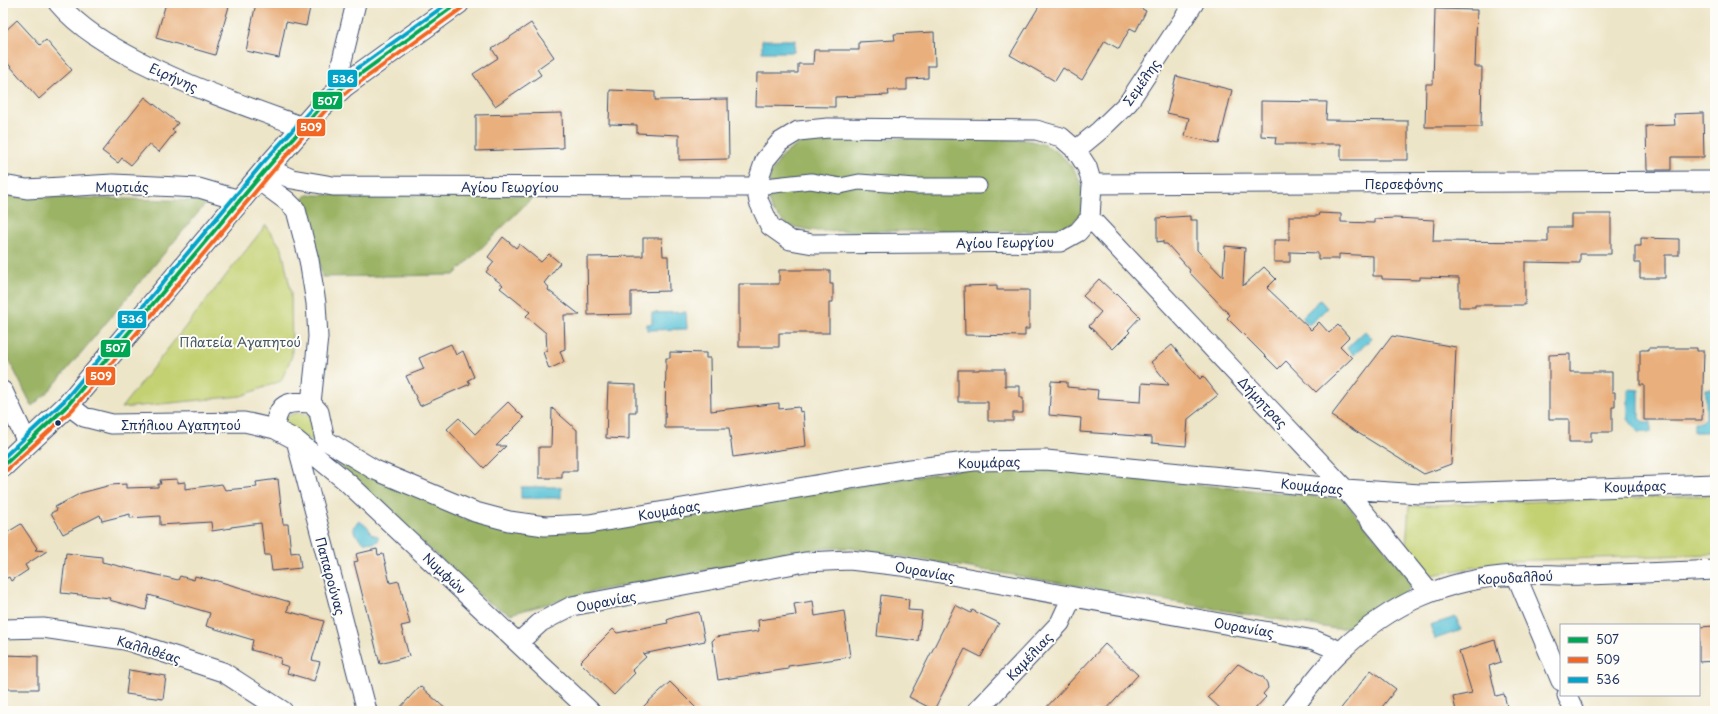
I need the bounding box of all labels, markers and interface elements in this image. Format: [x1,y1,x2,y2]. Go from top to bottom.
street label: Σεμέλης [1118,55,1164,109]
street label: Ειρήνης [147,58,202,96]
line badge: 536 [327,69,358,88]
text: 536 [332,70,354,87]
line badge: 507 [312,91,343,110]
text: 507 [317,92,339,109]
line badge: 509 [296,118,326,137]
text: 509 [300,118,322,135]
street label: Περσεφόνης [1365,174,1443,193]
street label: Μυρτιάς [95,177,149,196]
street label: Αγίου Γεωργίου [461,177,559,196]
street label: Αγίου Γεωργίου [956,232,1054,252]
line badge: 536 [117,310,147,329]
text: 536 [121,310,143,327]
park label: Πλατεία Αγαπητού [179,332,301,351]
line badge: 507 [100,339,131,358]
text: 507 [105,339,127,356]
line badge: 509 [85,366,116,386]
text: 509 [90,367,112,384]
street label: Δήμητρας [1234,372,1292,432]
street label: Σπήλιου Αγαπητού [121,415,241,434]
unlabelled marker [53,418,63,428]
street label: Κουμάρας [957,451,1021,473]
street label: Κουμάρας [1280,473,1344,499]
street label: Κουμάρας [1603,475,1667,497]
street label: Κουμάρας [637,495,702,525]
street label: Παπαρούνας [311,535,351,618]
street label: Νυμφών [419,548,471,598]
street label: Ουρανίας [893,556,957,586]
street label: Κορυδαλλού [1477,566,1553,588]
street label: Ουρανίας [574,586,638,616]
street label: Ουρανίας [1212,612,1276,642]
legend [1560,624,1700,696]
street label: Καμέλιας [1002,627,1057,684]
street label: Καλλιθέας [115,630,184,668]
text: 507 [1596,630,1619,648]
text: 509 [1596,650,1620,668]
text: 536 [1596,670,1620,688]

